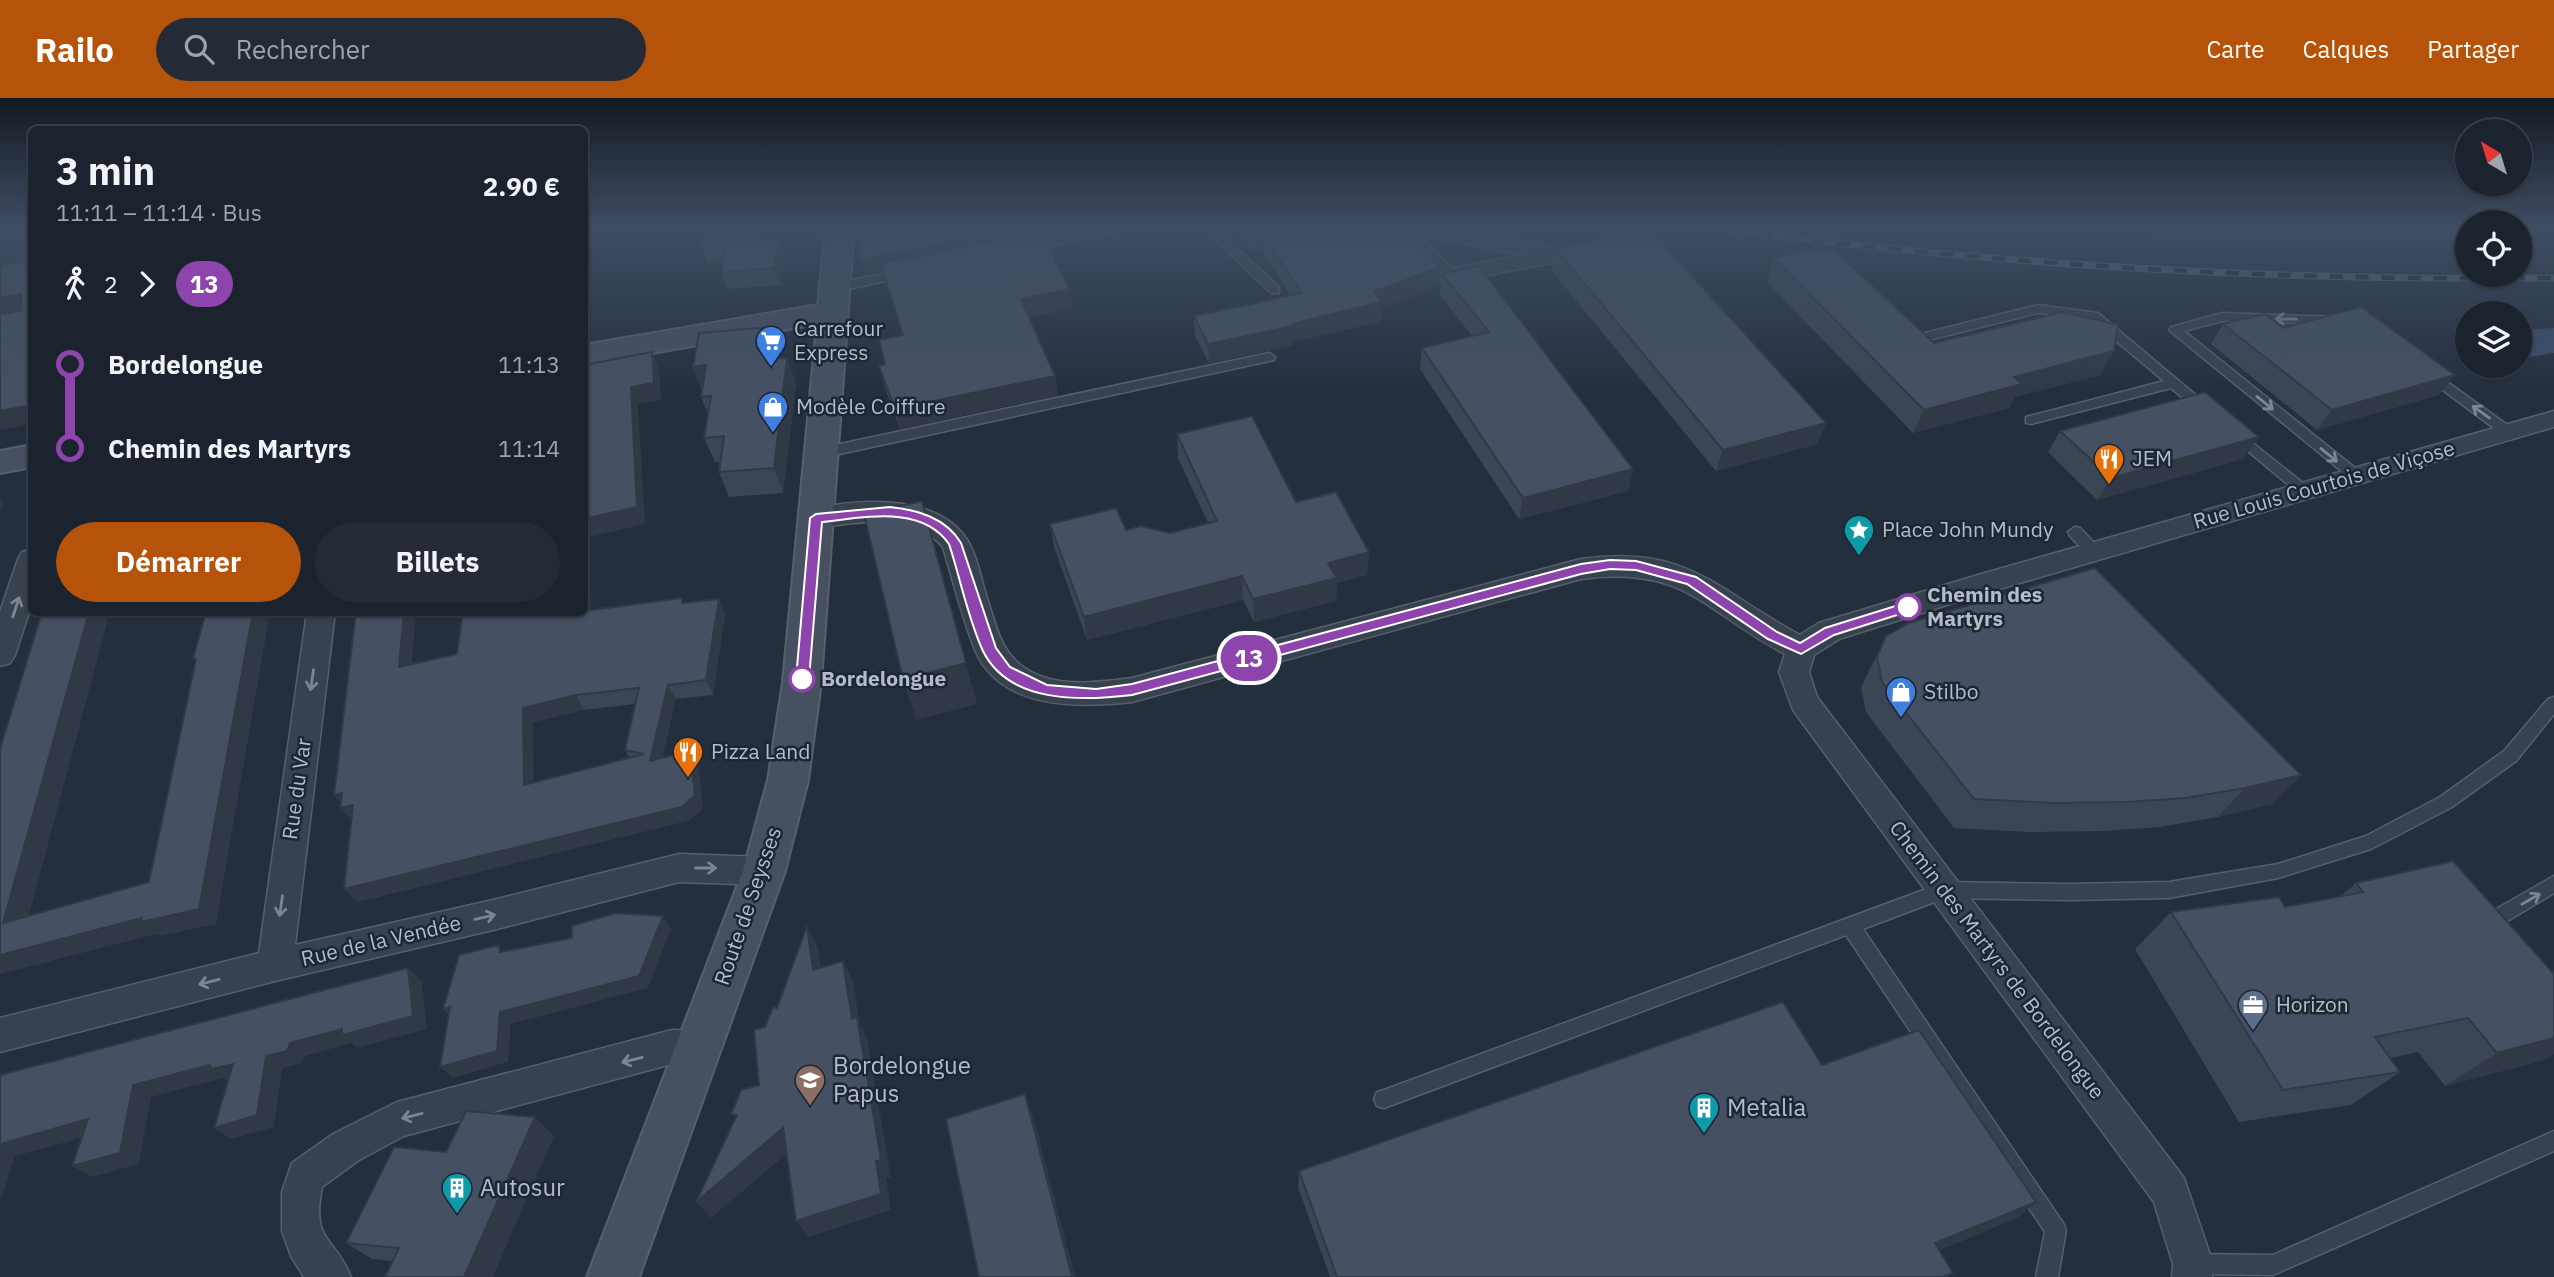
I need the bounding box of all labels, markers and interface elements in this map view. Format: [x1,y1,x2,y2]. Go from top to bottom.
search box [156,18,646,81]
text: Railo [35,28,114,71]
icon: search [180,30,218,68]
text: Rechercher [236,32,369,66]
text: Carte [2206,33,2265,65]
text: Calques [2303,33,2389,65]
text: Partager [2427,33,2519,65]
north arrow [2455,119,2532,196]
map controls [2455,119,2532,378]
text: 3 min [56,146,155,195]
text: 2.90 € [483,169,560,203]
text: 11:11 – 11:14 · Bus [56,197,262,227]
button: locate [2455,210,2532,287]
icon: walk [56,265,94,303]
icon: forward [128,265,166,303]
text: 13 [190,268,219,300]
text: 2 [104,269,118,299]
button: layers [2455,301,2532,378]
one-way arrow [2275,312,2298,325]
place label: Carrefour Express [794,314,884,366]
supermarket icon: Carrefour Express [754,324,788,368]
text: Bordelongue [108,347,263,381]
text: 11:13 [498,349,560,379]
shop icon: Modèle Coiffure [756,390,790,434]
place label: Modèle Coiffure [796,392,945,420]
one-way arrow [2255,395,2273,410]
one-way arrow [2472,404,2491,419]
text: Chemin des Martyrs [108,431,351,465]
text: 11:14 [498,433,560,463]
street label: Rue Louis Courtois de Viçose [2190,433,2458,535]
restaurant icon: JEM [2092,442,2126,486]
place label: JEM [2132,444,2172,472]
one-way arrow [2320,447,2338,462]
place icon: Place John Mundy [1842,513,1876,557]
place label: Place John Mundy [1882,515,2054,543]
button: Démarrer [56,522,301,602]
button: Billets [315,522,560,602]
place label: Chemin des Martyrs [1927,580,2042,632]
marker: Chemin des Martyrs [1895,594,1921,620]
one-way arrow [11,596,23,618]
line badge: 13 [1218,635,1280,681]
text: 13 [1235,642,1263,674]
place label: Bordelongue [821,664,947,692]
marker: Bordelongue [789,666,815,692]
one-way arrow [305,668,318,691]
shop icon: Stilbo [1884,675,1918,719]
place label: Stilbo [1924,677,1978,705]
restaurant icon: Pizza Land [671,735,705,779]
street label: Rue du Var [275,736,317,841]
place label: Pizza Land [711,737,810,765]
street label: Chemin des Martyrs de Bordelongue [1884,814,2112,1104]
street label: Route de Seysses [707,823,787,988]
one-way arrow [694,861,717,875]
one-way arrow [2521,892,2541,906]
one-way arrow [275,894,288,916]
street label: Rue de la Vendée [298,908,463,972]
one-way arrow [473,910,496,923]
one-way arrow [198,976,221,989]
office icon: Horizon [2236,988,2270,1032]
place label: Horizon [2276,990,2349,1018]
place label: Bordelongue Papus [833,1049,971,1109]
one-way arrow [621,1054,644,1067]
school or university icon: Bordelongue Papus [793,1063,827,1107]
building icon: Metalia [1687,1091,1721,1135]
place label: Metalia [1727,1091,1806,1123]
one-way arrow [401,1110,424,1123]
building icon: Autosur [440,1171,474,1215]
place label: Autosur [480,1171,565,1203]

